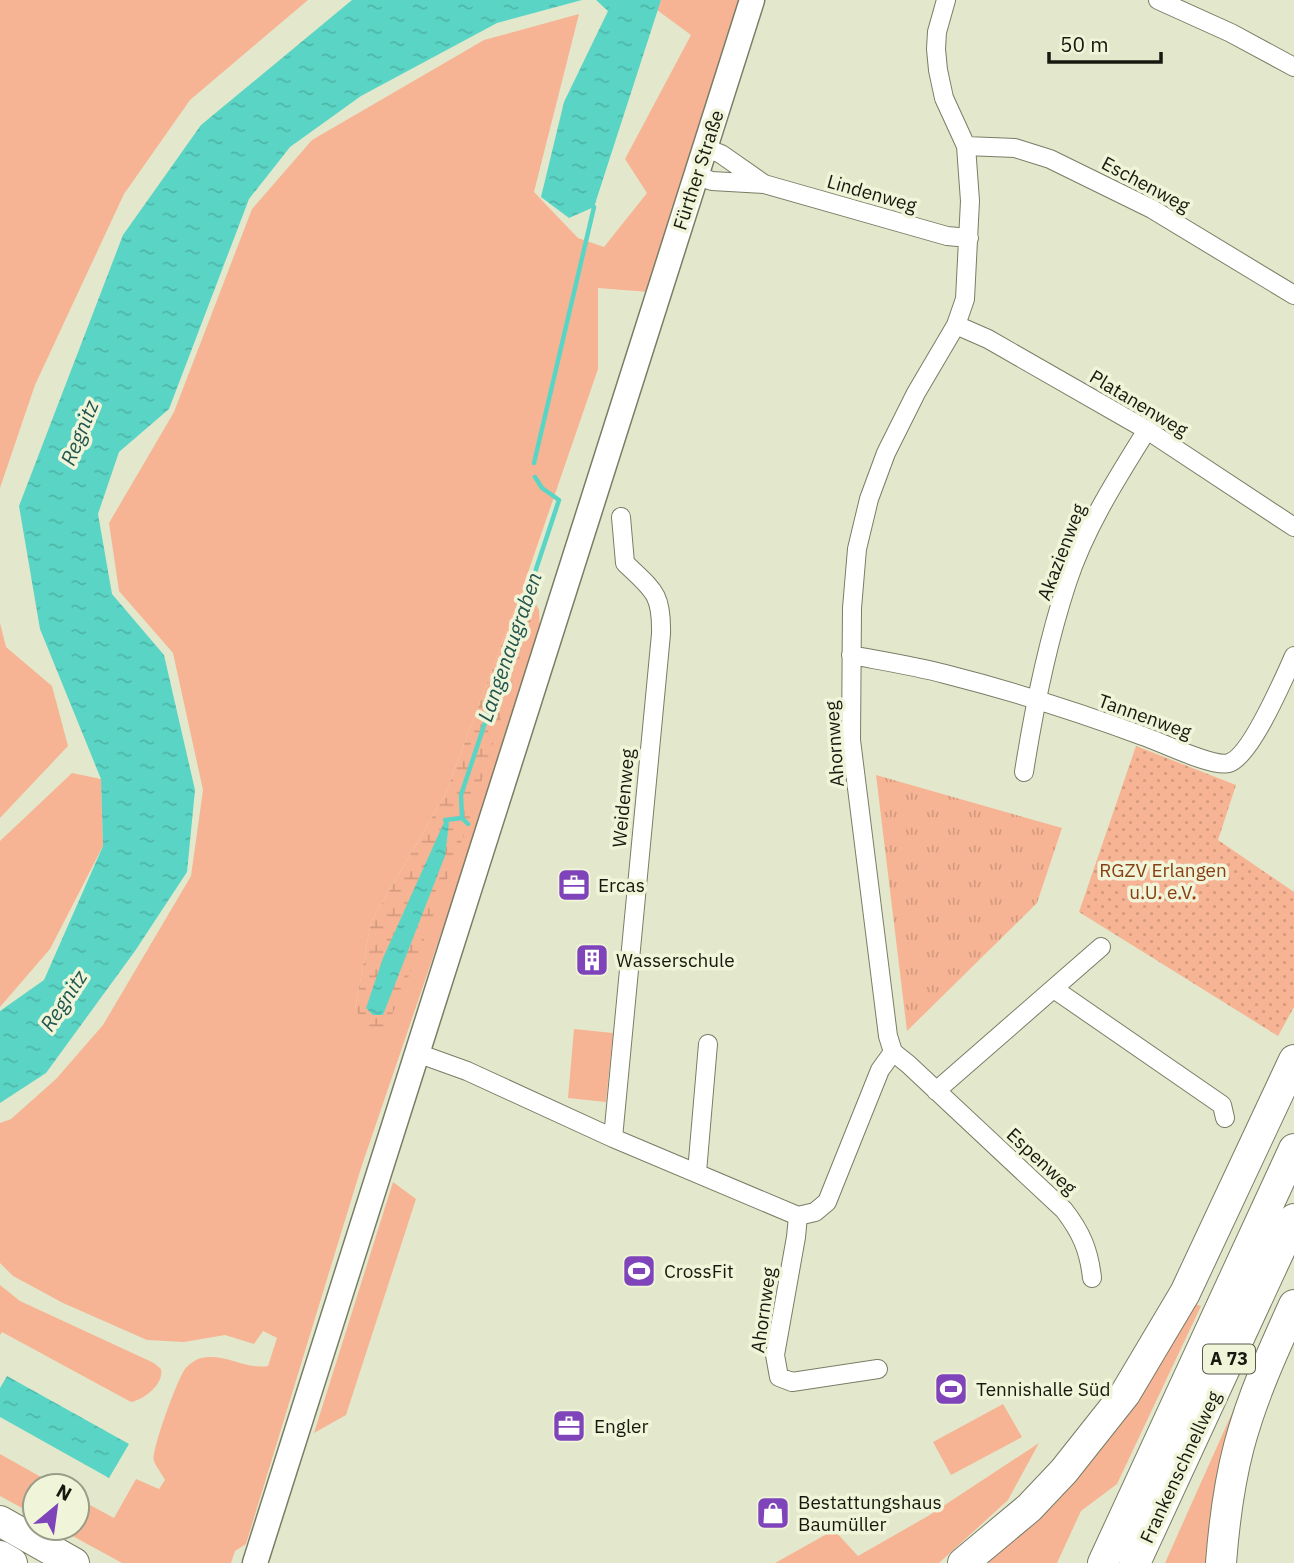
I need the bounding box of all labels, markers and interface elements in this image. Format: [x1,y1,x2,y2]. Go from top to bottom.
scale bar [1049,21,1161,65]
text: 50 m [1060,30,1109,58]
street label: Fürther Straße [667,107,729,233]
street label: Eschenweg [1098,151,1194,217]
street label: Lindenweg [824,169,920,217]
street label: Platanenweg [1085,364,1193,442]
water label: Regnitz [53,396,105,469]
street label: Akazienweg [1032,500,1090,604]
water label: Langenaugraben [470,568,548,725]
street label: Tannenweg [1095,688,1195,744]
street label: Ahornweg [819,700,849,788]
street label: Weidenweg [607,748,639,848]
park label: RGZV Erlangen u.U. e.V. [1099,858,1227,904]
office icon: Ercas [555,866,593,904]
place label: Ercas [598,873,645,897]
building icon: Wasserschule [573,941,611,979]
place label: Wasserschule [616,948,735,972]
water label: Regnitz [33,964,94,1036]
street label: Espenweg [1002,1122,1082,1200]
sports icon: CrossFit [620,1252,658,1290]
place label: CrossFit [664,1259,734,1283]
street label: Ahornweg [745,1266,781,1354]
road number: A 73 [1203,1344,1255,1374]
sports icon: Tennishalle Süd [932,1370,970,1408]
place label: Tennishalle Süd [976,1377,1111,1401]
street label: Frankenschnellweg [1134,1387,1226,1547]
office icon: Engler [550,1407,588,1445]
place label: Engler [594,1414,649,1438]
north arrow [21,1472,91,1542]
text: N [52,1478,76,1506]
place label: Bestattungshaus Baumüller [798,1490,942,1536]
shop icon: Bestattungshaus Baumüller [754,1494,792,1532]

